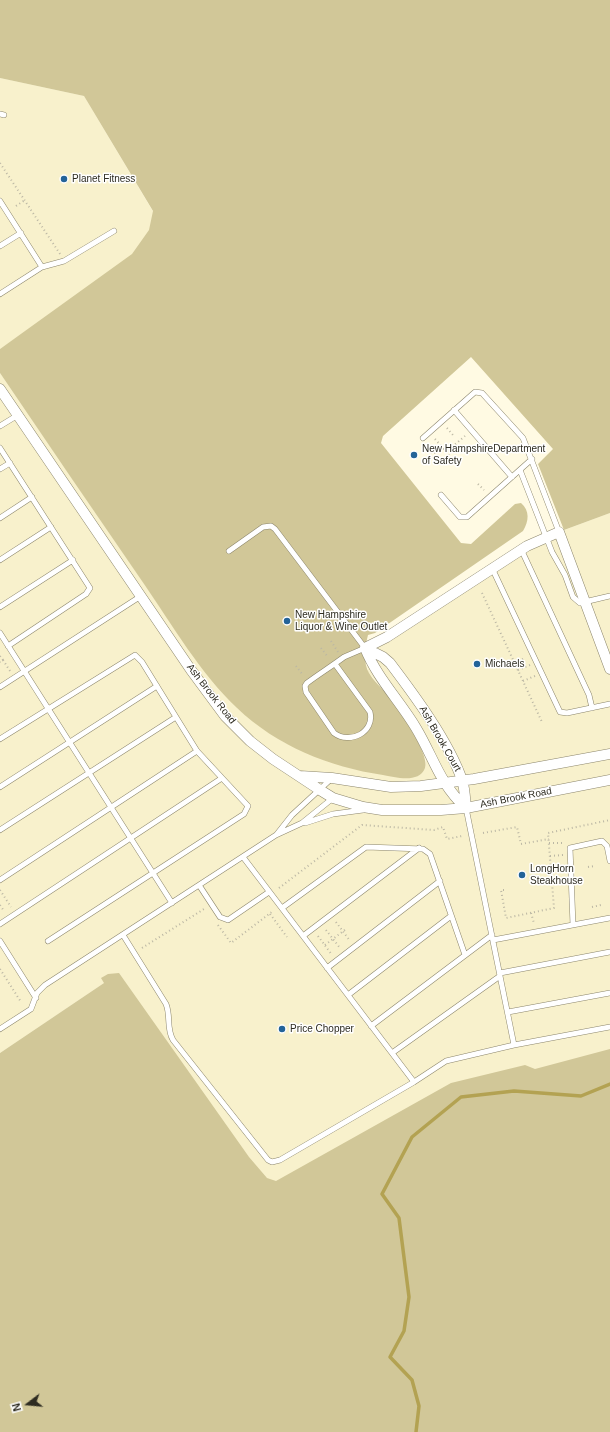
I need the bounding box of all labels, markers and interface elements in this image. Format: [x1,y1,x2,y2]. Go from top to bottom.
place label: Planet Fitness [72,173,135,185]
marker: Planet Fitness [59,174,69,184]
place label: New HampshireDepartment of Safety [422,443,545,466]
marker: New HampshireDepartment of Safety [409,450,419,460]
place label: New Hampshire Liquor & Wine Outlet [295,609,387,632]
marker: New Hampshire Liquor & Wine Outlet [282,616,292,626]
place label: Michaels [485,658,524,670]
marker: Michaels [472,659,482,669]
street label: Ash Brook Road [184,662,238,726]
street label: Ash Brook Court [416,704,464,774]
street label: Ash Brook Road [479,785,553,811]
place label: LongHorn Steakhouse [530,863,583,886]
marker: LongHorn Steakhouse [517,870,527,880]
place label: Price Chopper [290,1023,354,1035]
marker: Price Chopper [277,1024,287,1034]
north arrow [8,1384,48,1424]
text: N [10,1402,23,1413]

